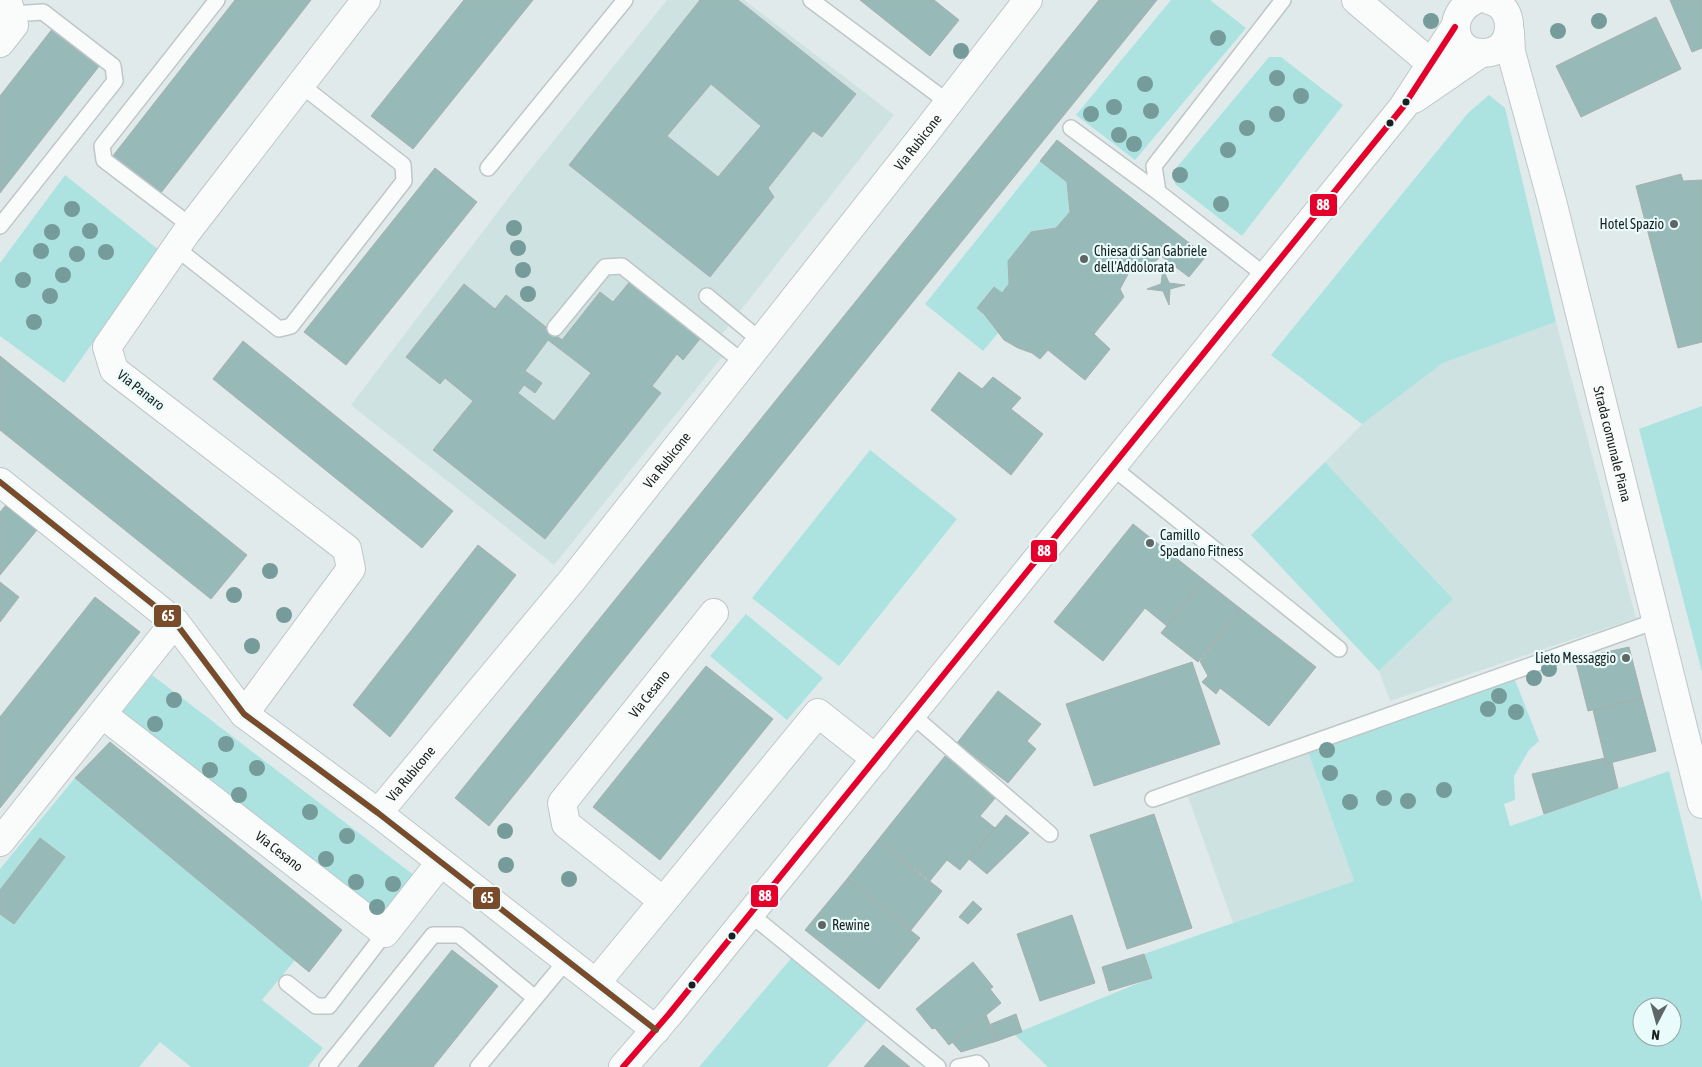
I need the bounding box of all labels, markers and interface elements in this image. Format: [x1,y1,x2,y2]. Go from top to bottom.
unlabelled marker [1401,97,1411,107]
street label: Via Rubicone [891,111,945,174]
unlabelled marker [1385,118,1395,128]
line badge: 88 [1309,193,1338,217]
text: 88 [1316,197,1330,213]
place label: Hotel Spazio [1600,216,1664,232]
marker: Hotel Spazio [1668,218,1680,230]
place label: Chiesa di San Gabriele dell'Addolorata [1094,243,1207,275]
marker: Chiesa di San Gabriele dell'Addolorata [1078,253,1090,265]
street label: Via Panaro [114,367,168,413]
street label: Strada comunale Piana [1590,384,1635,504]
street label: Via Rubicone [640,429,694,491]
place label: Camillo Spadano Fitness [1160,527,1243,559]
marker: Camillo Spadano Fitness [1144,537,1156,549]
line badge: 88 [1030,539,1058,563]
text: 88 [1037,543,1051,559]
line badge: 65 [153,604,182,628]
text: 65 [161,608,175,624]
place label: Lieto Messaggio [1535,650,1616,666]
marker: Lieto Messaggio [1620,652,1632,664]
street label: Via Cesano [626,667,673,721]
street label: Via Rubicone [383,743,438,805]
street label: Via Cesano [252,828,306,875]
line badge: 88 [750,884,779,908]
line badge: 65 [472,886,501,910]
text: 88 [758,888,772,904]
text: 65 [480,890,494,906]
place label: Rewine [832,917,870,933]
marker: Rewine [816,919,828,931]
unlabelled marker [727,931,737,941]
unlabelled marker [687,980,697,990]
north arrow [1632,997,1682,1047]
text: N [1651,1027,1661,1043]

